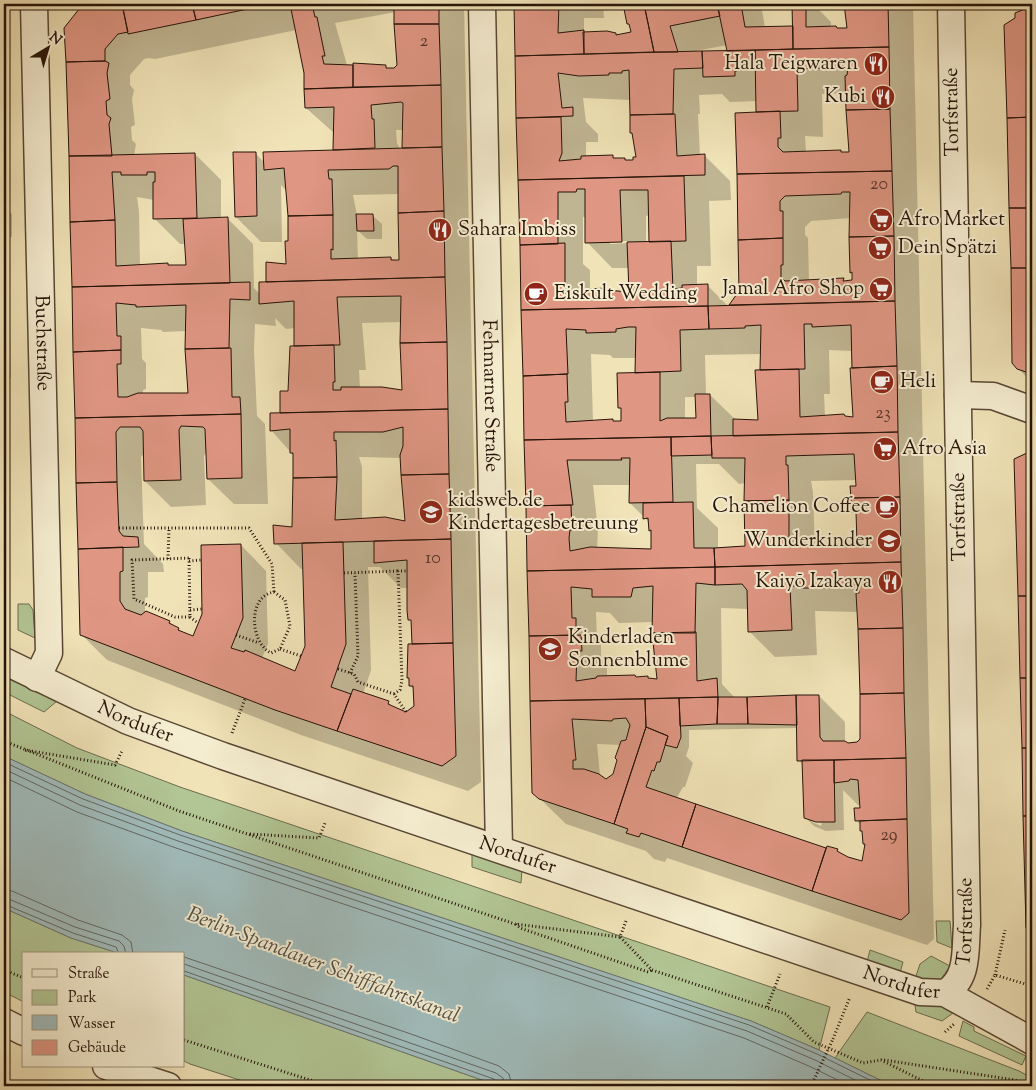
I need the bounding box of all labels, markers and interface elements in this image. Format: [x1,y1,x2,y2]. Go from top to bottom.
north arrow [22,22,72,72]
text: N [44,28,65,51]
house number: 2 [420,29,429,55]
place label: Hala Teigwaren [724,50,858,79]
restaurant icon: Hala Teigwaren [863,51,889,77]
street label: Torfstraße [938,67,968,157]
place label: Kubi [824,83,866,112]
restaurant icon: Kubi [870,84,896,110]
house number: 20 [870,172,888,198]
place label: Afro Market [898,206,1005,235]
supermarket icon: Afro Market [868,207,894,233]
place label: Sahara Imbiss [458,216,576,245]
restaurant icon: Sahara Imbiss [427,217,453,243]
place label: Dein Spätzi [898,234,997,263]
supermarket icon: Dein Spätzi [867,235,893,261]
place label: Jamal Afro Shop [721,275,864,304]
supermarket icon: Jamal Afro Shop [868,276,894,302]
place label: Eiskult Wedding [554,280,697,309]
cafe icon: Eiskult Wedding [523,281,549,307]
street label: Buchstraße [26,295,57,391]
street label: Fehmarner Straße [474,319,506,473]
place label: Heli [900,368,937,397]
cafe icon: Heli [869,369,895,395]
house number: 23 [875,401,891,427]
place label: Afro Asia [902,435,987,464]
supermarket icon: Afro Asia [872,436,898,462]
street label: Torfstraße [945,472,975,562]
place label: kidsweb.de Kindertagesbetreuung [448,487,639,539]
place label: Chamelion Coffee [712,493,870,522]
cafe icon: Chamelion Coffee [874,494,900,520]
school or university icon: kidsweb.de Kindertagesbetreuung [418,499,444,525]
place label: Wunderkinder [744,527,872,556]
school or university icon: Wunderkinder [876,528,902,554]
house number: 10 [425,546,441,572]
place label: Kaiyō Izakaya [756,568,872,597]
restaurant icon: Kaiyō Izakaya [877,569,903,595]
place label: Kinderladen Sonnenblume [568,624,689,676]
school or university icon: Kinderladen Sonnenblume [537,636,563,662]
street label: Nordufer [92,694,178,751]
house number: 29 [880,823,898,849]
street label: Nordufer [475,829,561,882]
street label: Torfstraße [949,877,982,968]
water label: Berlin-Spandauer Schifffahrtskanal [183,900,463,1032]
legend [22,952,185,1068]
street label: Nordufer [859,959,941,1007]
text: Straße [68,964,110,985]
text: Park [68,988,97,1009]
text: Wasser [68,1014,115,1035]
text: Gebäude [68,1038,126,1059]

